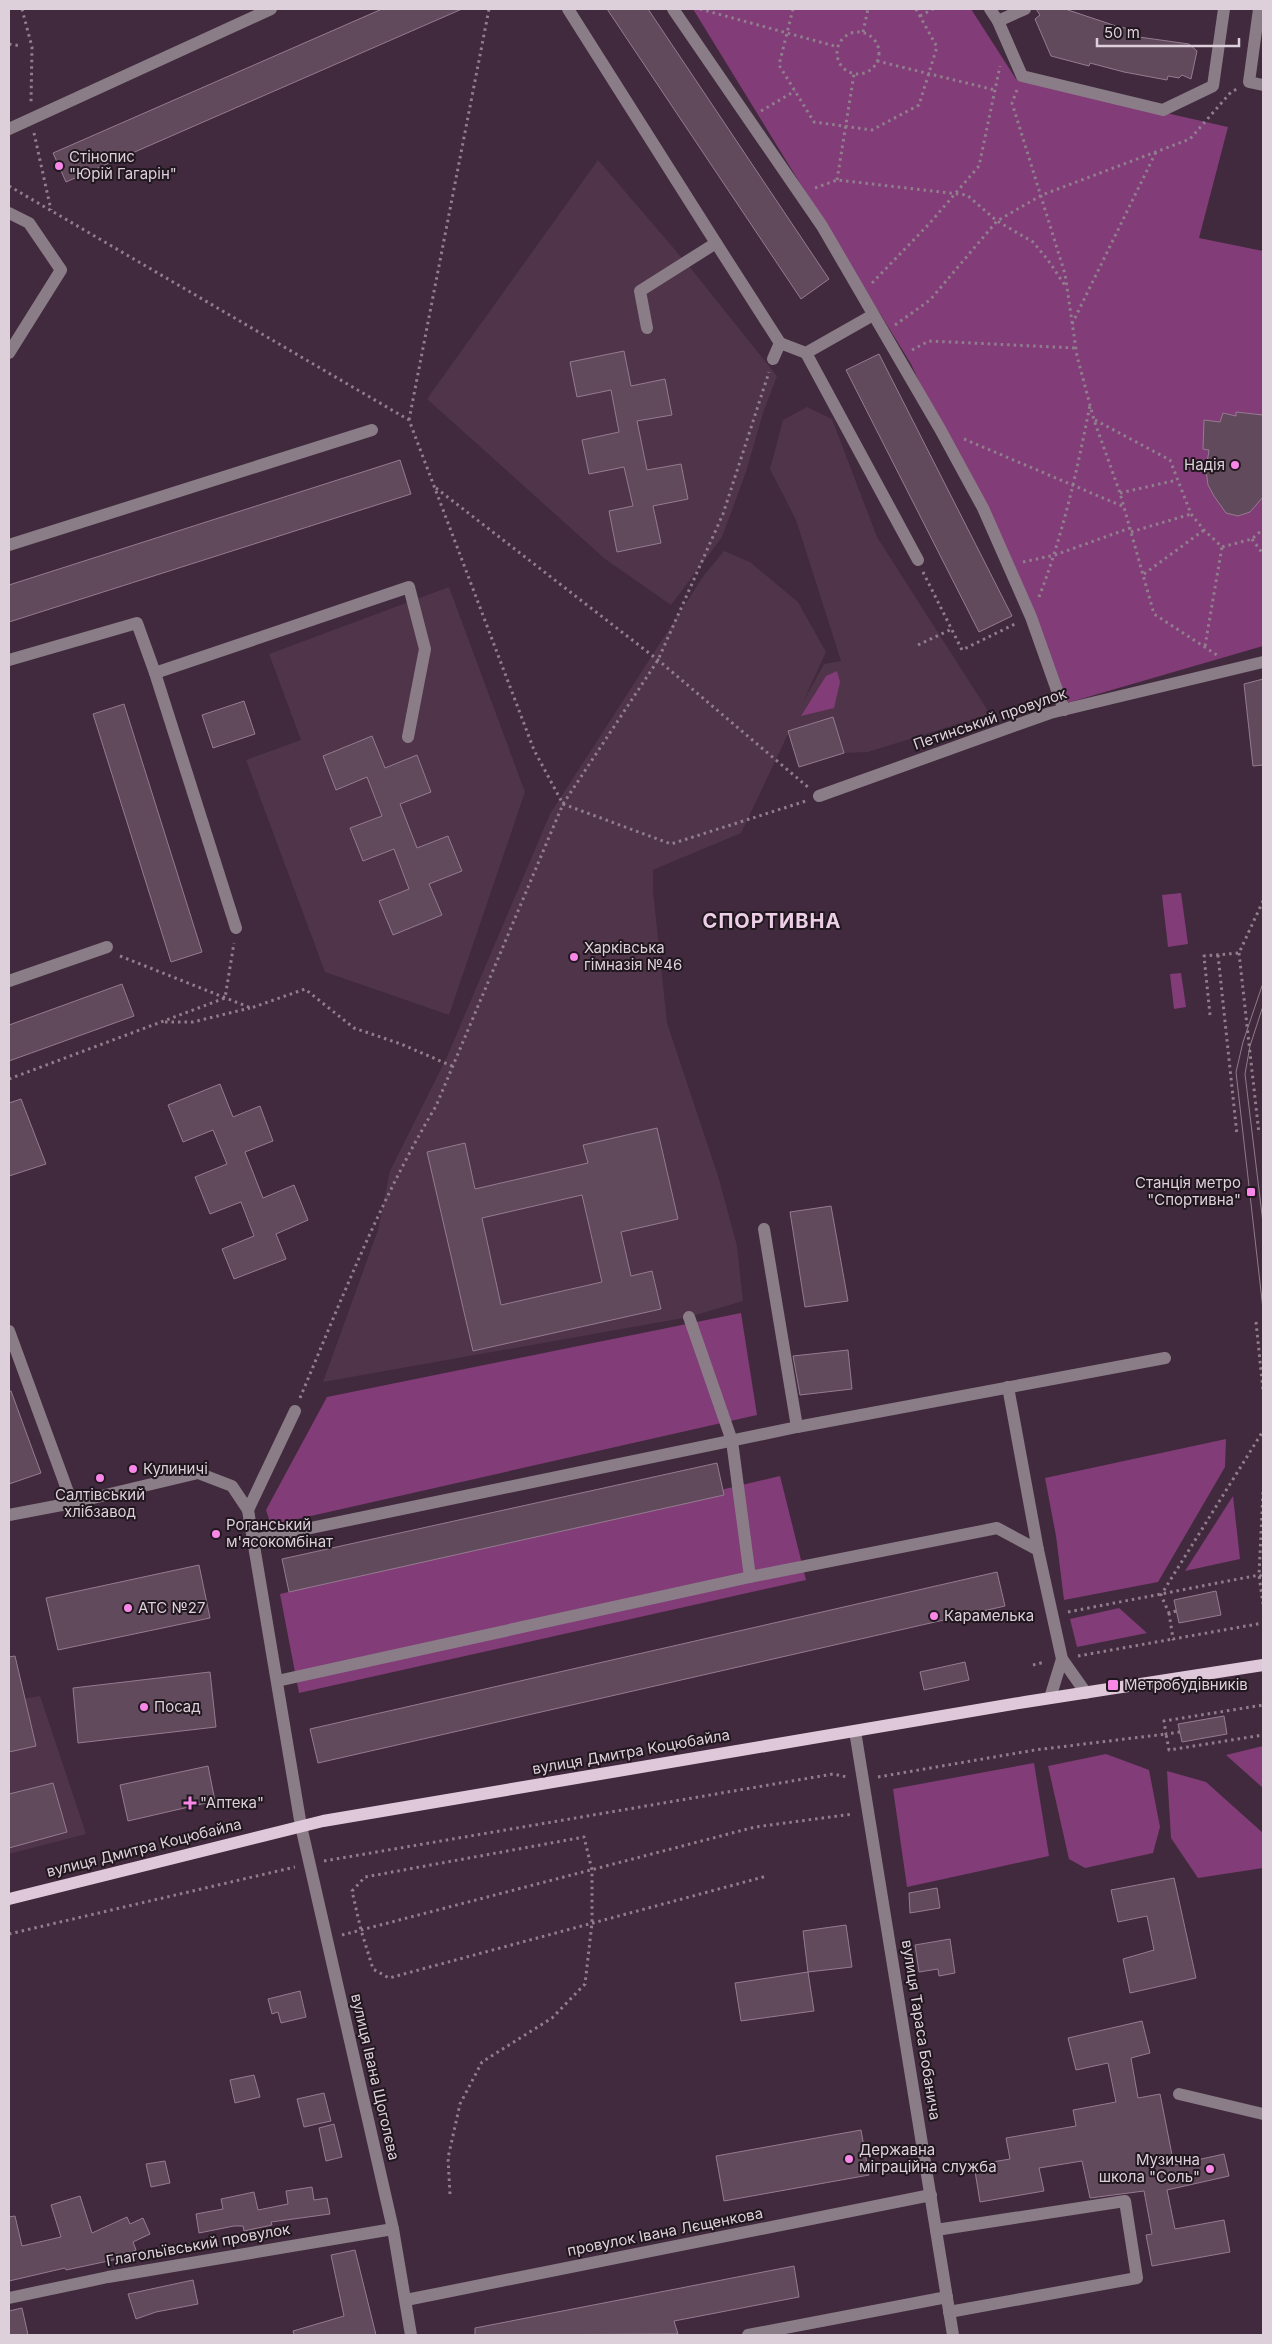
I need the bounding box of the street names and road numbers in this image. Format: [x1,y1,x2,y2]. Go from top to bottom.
street label: Петинський провулок [911,683,1069,754]
street label: вулиця Дмитра Коцюбайла [531,1725,731,1778]
street label: вулиця Дмитра Коцюбайла [44,1814,243,1881]
street label: вулиця Тараса Бобанича [898,1938,945,2121]
street label: вулиця Івана Щоголєва [347,1992,404,2162]
street label: провулок Івана Лєщенкова [565,2203,764,2260]
street label: Глагольївський провулок [104,2219,291,2270]

